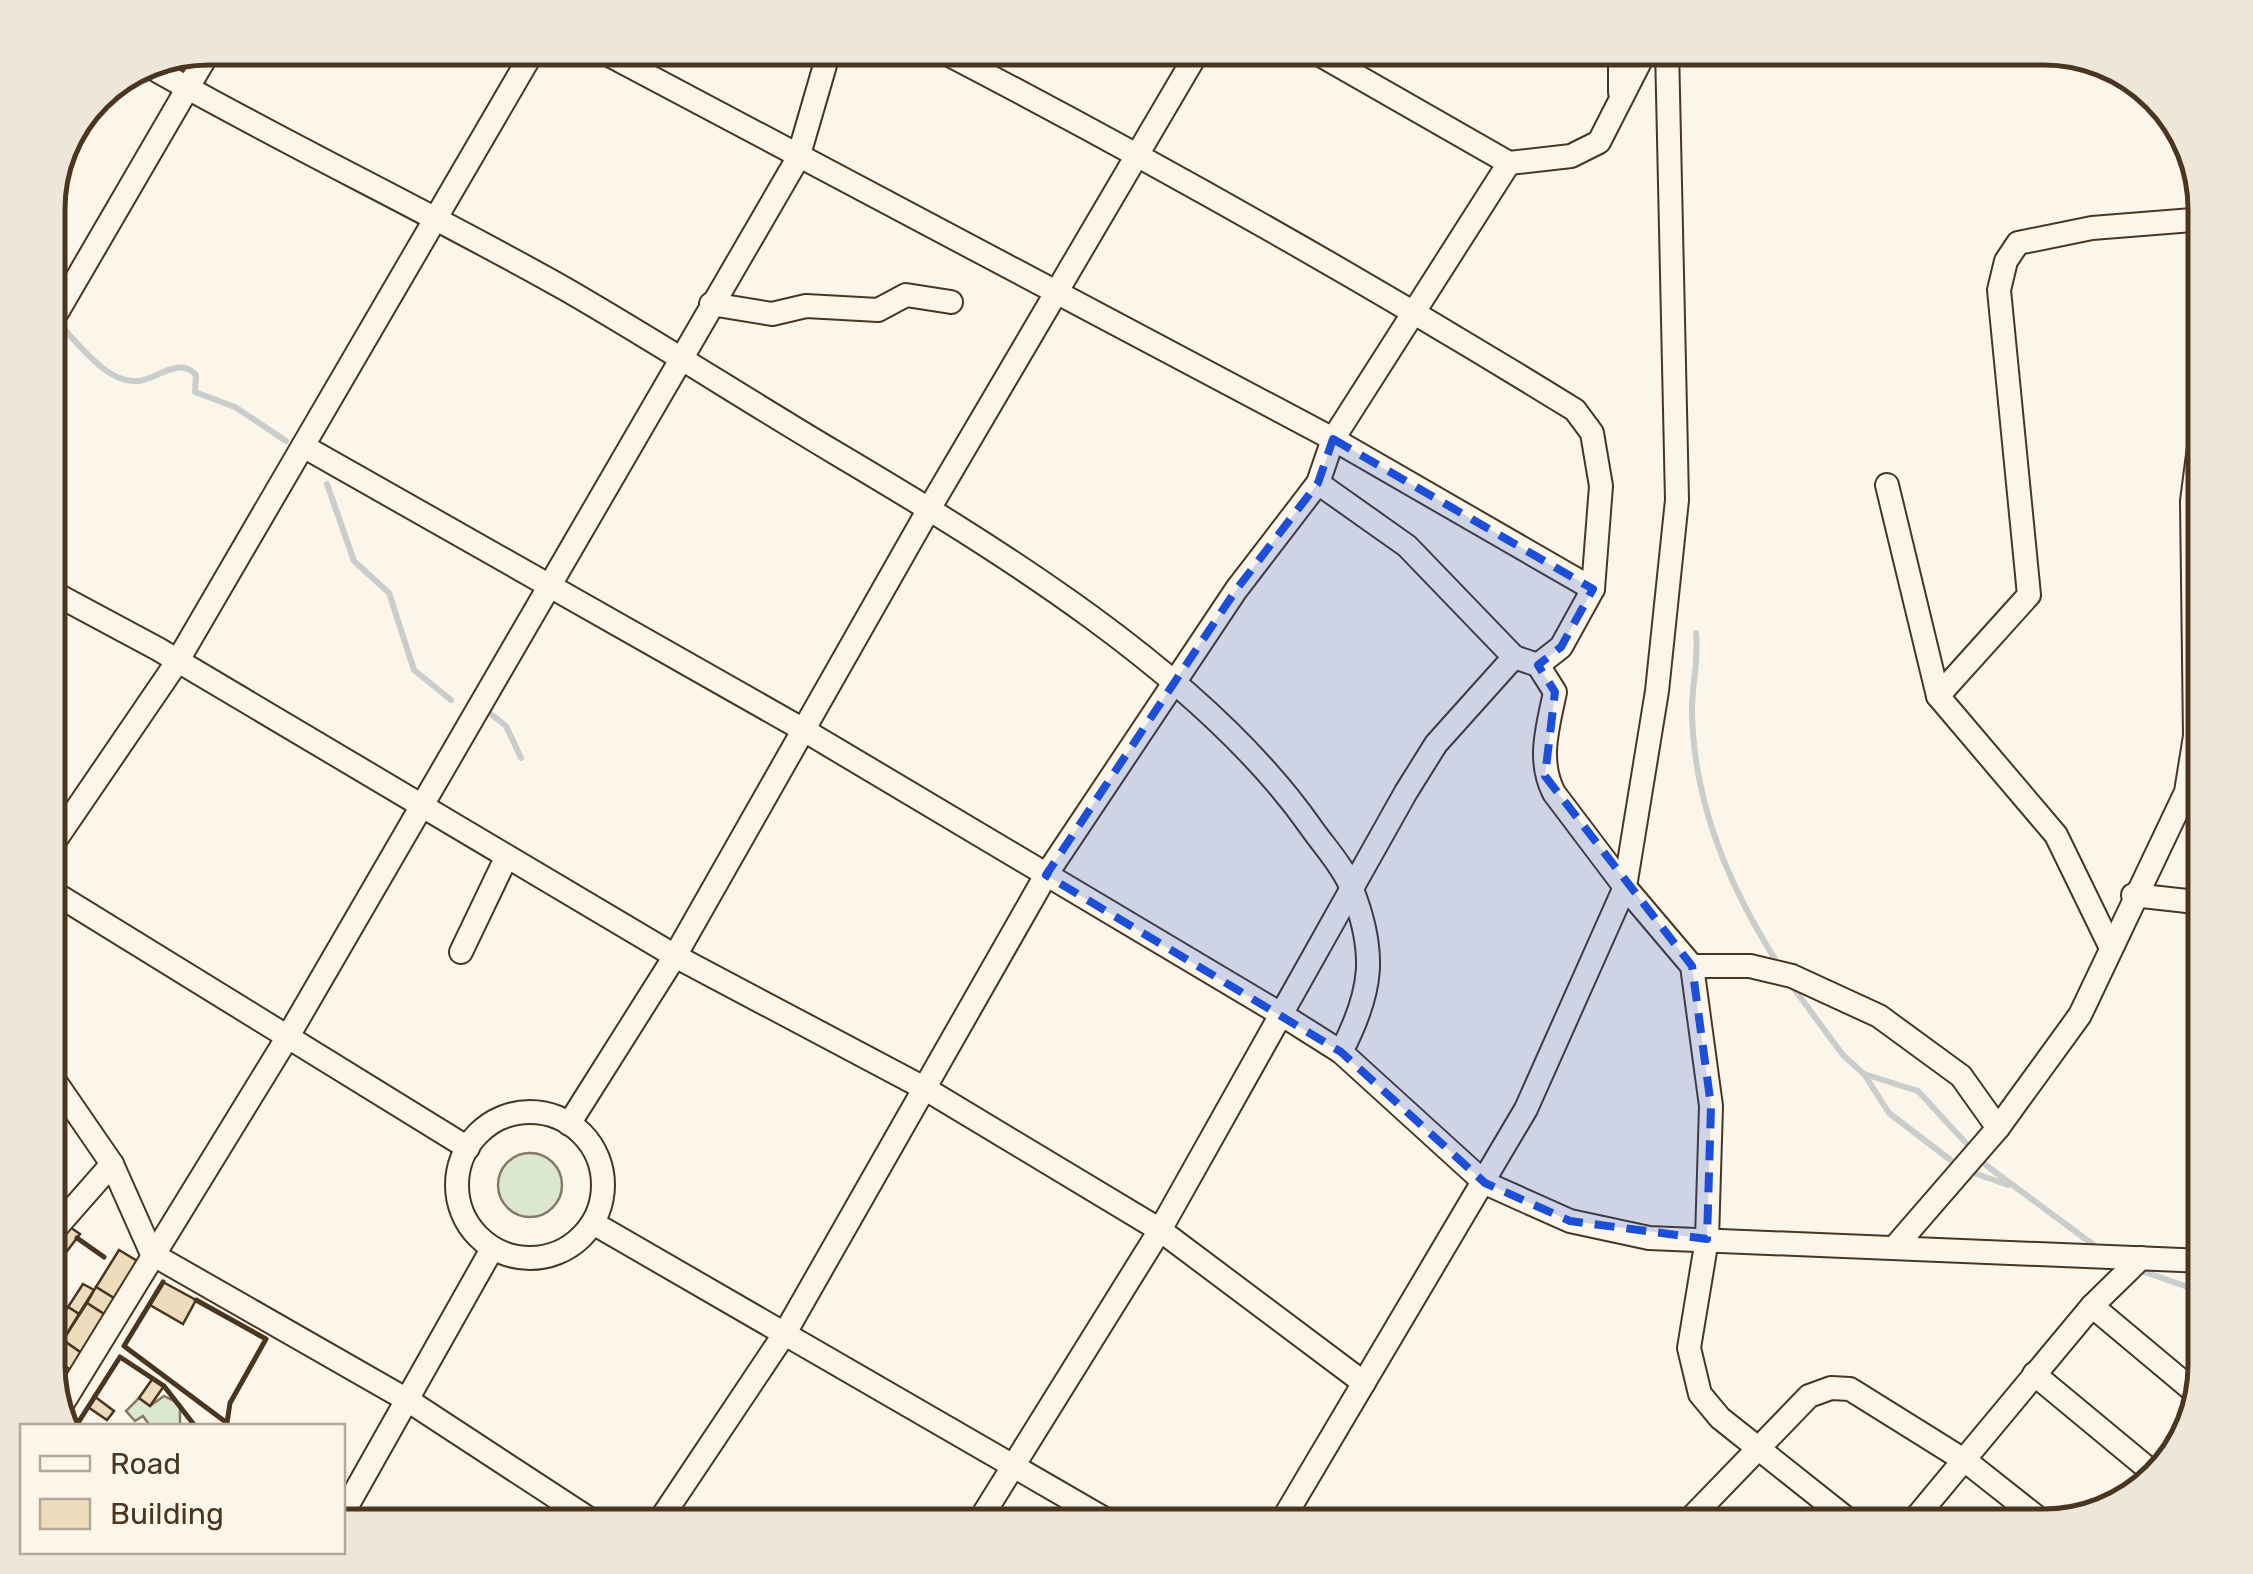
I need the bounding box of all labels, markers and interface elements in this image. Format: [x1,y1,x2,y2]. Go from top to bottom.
legend [20,1424,345,1554]
text: Road [110,1446,181,1482]
text: Building [110,1496,224,1532]

